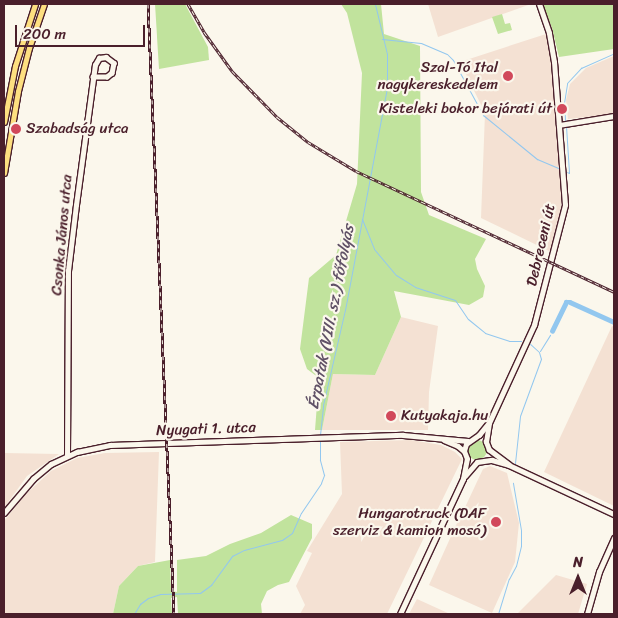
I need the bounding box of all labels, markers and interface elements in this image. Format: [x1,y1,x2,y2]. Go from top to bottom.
scale bar [18,15,148,47]
text: 200 m [23,21,66,47]
place label: Szal-Tó Ital nagykereskedelem [378,58,498,93]
marker: Szal-Tó Ital nagykereskedelem [502,70,514,82]
place label: Kisteleki bokor bejárati út [377,100,552,118]
marker: Kisteleki bokor bejárati út [556,103,568,115]
place label: Szabadság utca [26,120,129,138]
marker: Szabadság utca [10,123,22,135]
street label: Csonka János utca [48,173,76,297]
street label: Debreceni út [523,202,559,288]
water label: Érpatak (VIII. sz.) főfolyás [304,223,358,411]
place label: Kutyakaja.hu [401,407,488,425]
marker: Kutyakaja.hu [385,410,397,422]
street label: Nyugati 1. utca [156,418,256,440]
place label: Hungarotruck (DAF szerviz & kamion mosó) [333,504,486,539]
marker: Hungarotruck (DAF szerviz & kamion mosó) [490,516,502,528]
text: N [573,550,583,575]
north arrow [553,553,603,603]

